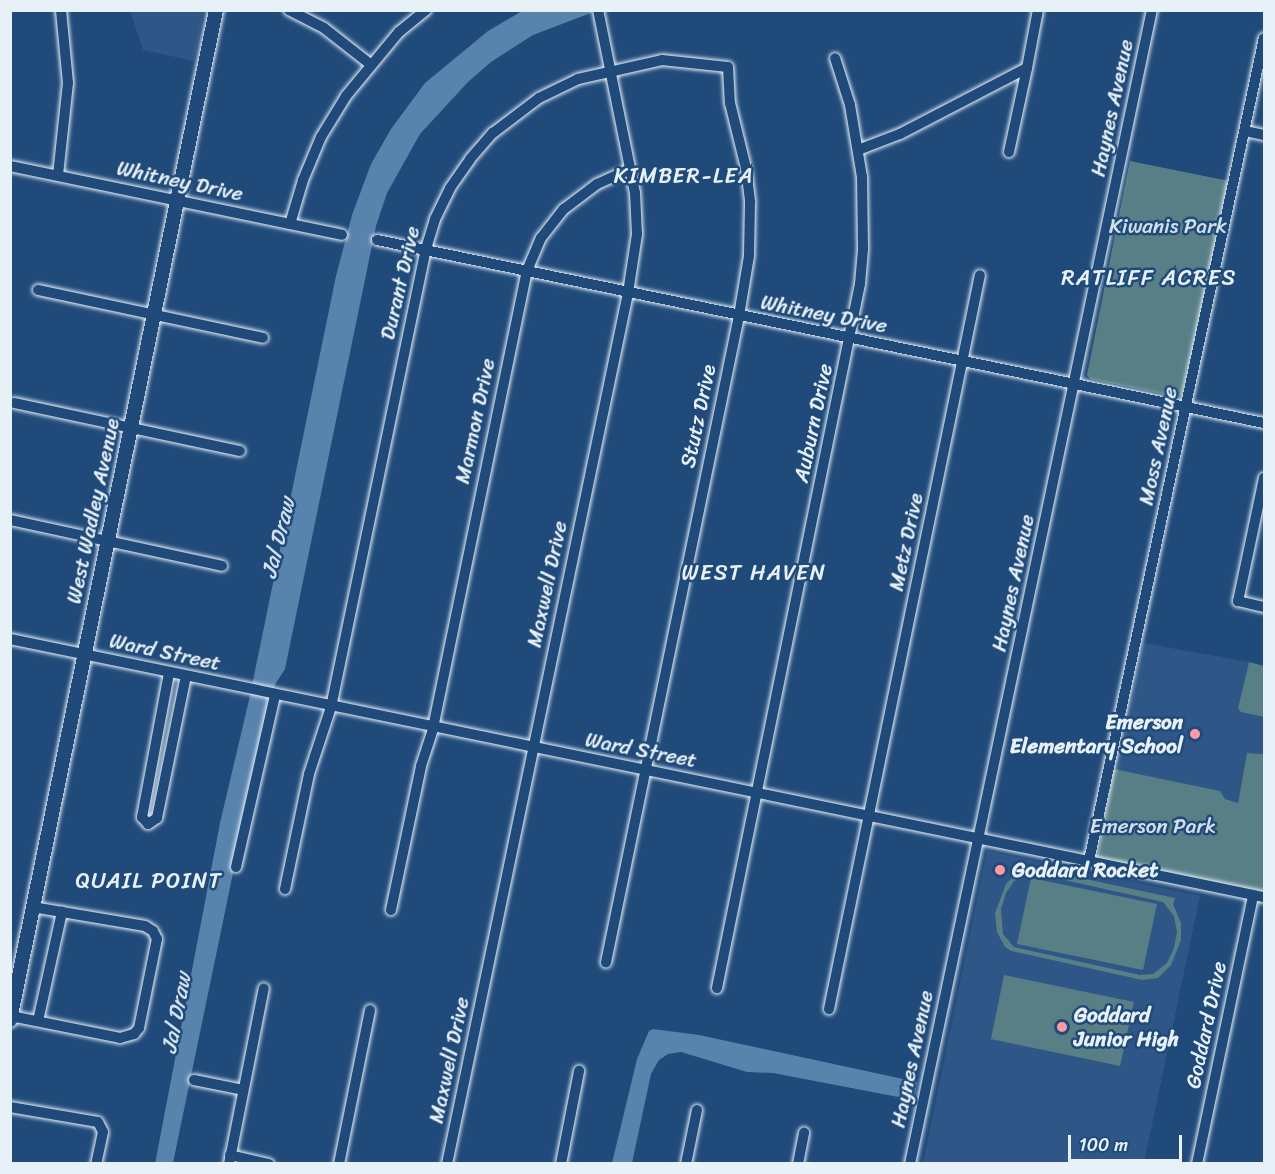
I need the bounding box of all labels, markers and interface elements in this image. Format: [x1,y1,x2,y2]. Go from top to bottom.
street label: Haynes Avenue [1085,37,1139,179]
street label: Whitney Drive [115,155,245,207]
district label: KIMBER-LEA [613,163,755,189]
park label: Kiwanis Park [1109,213,1227,239]
street label: Durant Drive [375,224,425,342]
district label: RATLIFF ACRES [1063,265,1235,291]
street label: Whitney Drive [759,289,889,339]
street label: Marmon Drive [449,356,501,486]
street label: Auburn Drive [788,361,838,485]
street label: Stutz Drive [675,362,721,470]
street label: Moss Avenue [1133,385,1183,507]
street label: West Wadley Avenue [61,416,125,606]
street label: Metz Drive [883,490,929,594]
water label: Jal Draw [255,495,301,581]
street label: Haynes Avenue [986,512,1040,654]
street label: Maxwell Drive [521,518,573,650]
district label: WEST HAVEN [681,560,827,586]
street label: Ward Street [107,628,223,676]
place label: Emerson Elementary School [1010,709,1183,759]
street label: Ward Street [583,727,699,773]
marker: Emerson Elementary School [1188,727,1202,741]
park label: Emerson Park [1090,813,1216,839]
place label: Goddard Rocket [1012,857,1158,883]
marker: Goddard Rocket [993,863,1007,877]
district label: QUAIL POINT [78,868,220,894]
street label: Goddard Drive [1180,959,1232,1091]
water label: Jal Draw [155,970,197,1056]
street label: Haynes Avenue [885,988,939,1130]
street label: Maxwell Drive [423,994,475,1126]
place label: Goddard Junior High [1074,1002,1179,1052]
marker: Goddard Junior High [1055,1020,1069,1034]
scale bar [1071,1123,1185,1161]
text: 100 m [1079,1129,1128,1161]

